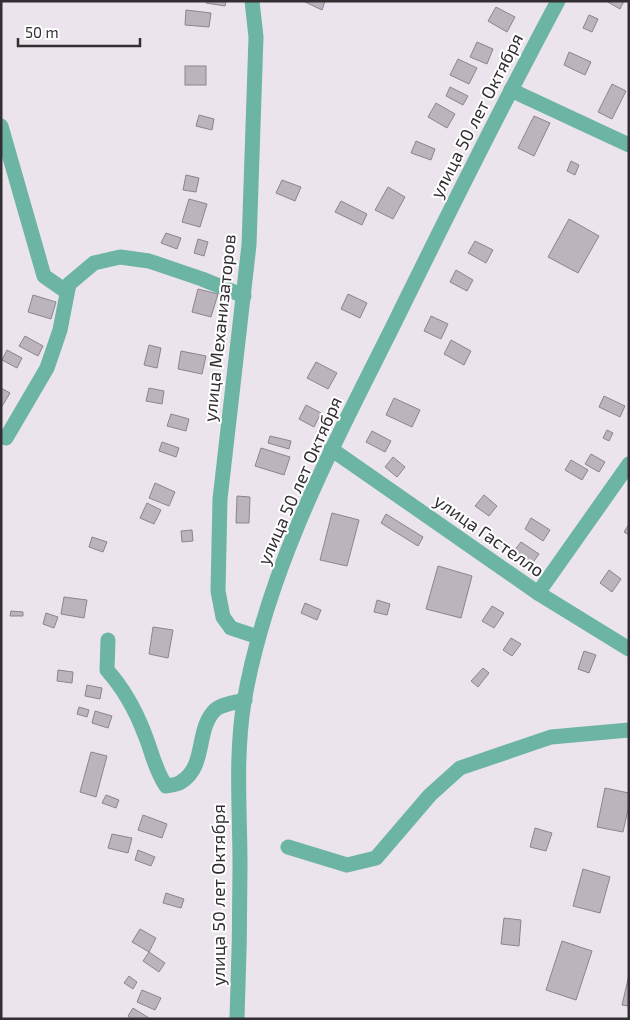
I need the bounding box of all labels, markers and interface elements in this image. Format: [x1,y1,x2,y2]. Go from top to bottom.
scale bar [18,15,140,47]
text: 50 m [25,23,59,41]
street label: улица 50 лет Октября [425,29,527,202]
street label: улица Механизаторов [198,233,240,423]
street label: улица 50 лет Октября [252,393,346,568]
street label: улица Гастелло [430,489,549,581]
street label: улица 50 лет Октября [207,804,229,986]

